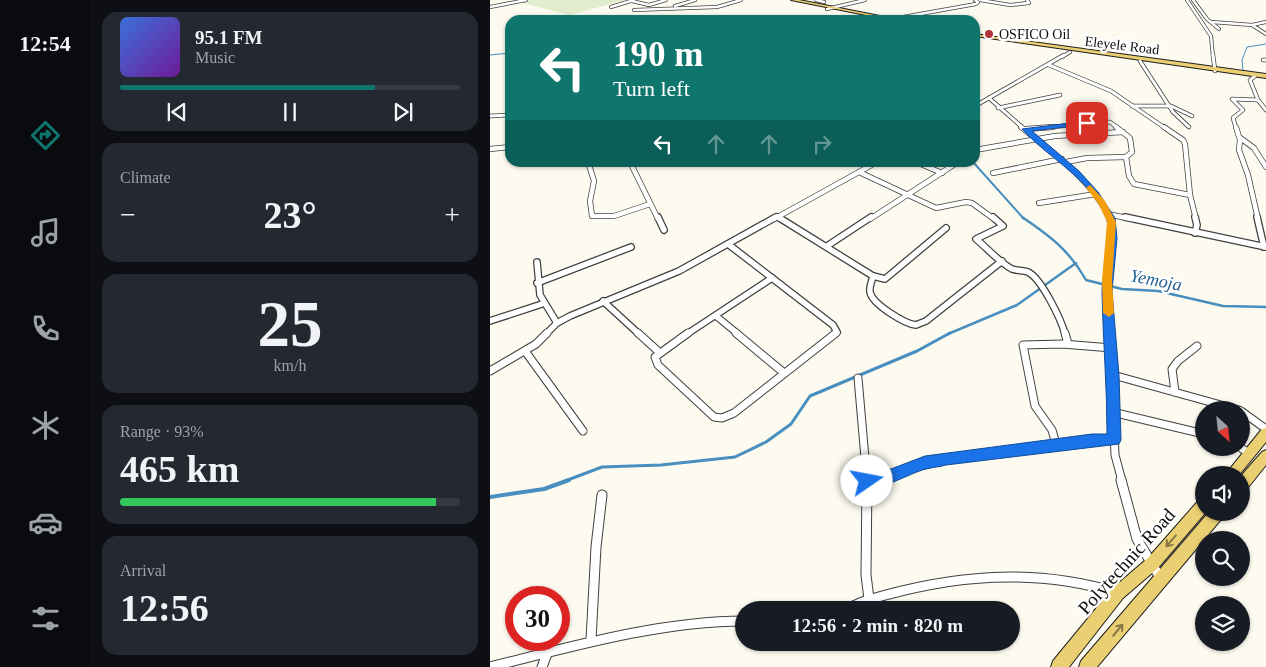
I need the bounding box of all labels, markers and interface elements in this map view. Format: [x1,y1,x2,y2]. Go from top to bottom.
text: 95.1 FM [195,27,263,48]
place label: OSFICO Oil [999,27,1070,42]
marker: OSFICO Oil [983,28,995,40]
text: 12:54 [19,31,71,56]
street label: Eleyele Road [1084,33,1160,58]
icon: left [530,35,595,100]
text: 190 m [613,35,703,74]
text: Music [195,49,235,66]
text: Turn left [613,76,690,101]
icon: previous [163,98,191,126]
icon: pause [276,98,304,126]
icon: next [389,98,417,126]
pin [1066,102,1108,144]
icon: arrive [1073,109,1101,137]
icon: directions [28,118,63,153]
icon: left [649,130,677,158]
icon: ahead [702,130,730,158]
icon: ahead [755,130,783,158]
icon: right [808,130,836,158]
text: Climate [120,169,171,186]
text: 23° [263,194,317,236]
text: − [120,199,136,230]
text: + [444,199,460,230]
icon: music [28,215,63,250]
water label: Yemoja [1128,265,1184,295]
text: 25 [258,288,323,360]
icon: phone [28,311,63,346]
text: km/h [274,357,306,374]
north arrow [1195,401,1250,456]
map controls [1195,401,1250,651]
icon: climate [28,408,63,443]
text: Range · 93% [120,423,204,440]
text: 465 km [120,448,239,490]
position arrow [840,454,892,506]
button: sound [1195,466,1250,521]
street label: Polytechnic Road [1074,504,1180,618]
icon: car [28,505,63,540]
button: search [1195,531,1250,586]
one-way arrow [1165,535,1177,548]
text: Arrival [120,562,166,579]
speed limit sign: 30 [505,586,570,651]
text: 12:56 [120,587,209,629]
button: layers [1195,596,1250,651]
icon: filters [28,601,63,636]
text: 12:56 · 2 min · 820 m [792,615,963,636]
one-way arrow [1112,623,1124,636]

